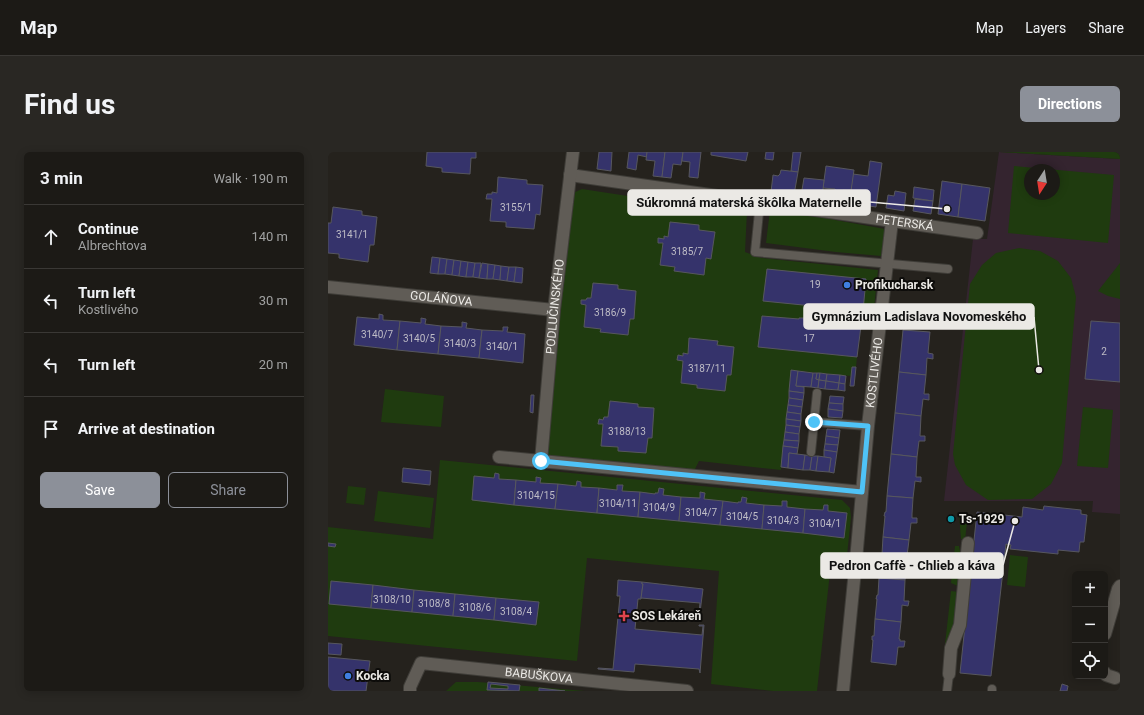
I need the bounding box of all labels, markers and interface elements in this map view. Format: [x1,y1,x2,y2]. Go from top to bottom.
text: Map [20,16,58,39]
text: Map [976,20,1003,36]
text: Layers [1025,20,1066,36]
text: Share [1088,20,1124,36]
button: Directions [1020,86,1120,122]
text: Find us [24,88,115,121]
north arrow [1024,164,1060,200]
text: 3 min [40,168,83,188]
text: Walk · 190 m [213,171,288,186]
callout: Súkromná materská škôlka Maternelle [628,190,870,215]
text: Súkromná materská škôlka Maternelle [636,195,862,210]
house number: 3155/1 [500,202,532,213]
street label: PETERSKÁ [875,212,935,234]
text: Continue [78,220,139,238]
icon: ahead [40,226,62,248]
text: 140 m [251,229,288,244]
house number: 3141/1 [336,229,368,240]
text: Albrechtova [78,238,147,253]
house number: 3185/7 [671,246,703,257]
street label: PODLUČINSKÉHO [543,258,567,355]
place label: Profikuchar.sk [855,278,934,292]
house number: 19 [809,279,821,290]
marker: Profikuchar.sk [842,280,852,290]
text: Turn left [78,284,135,302]
street label: GOLÁŇOVA [410,288,473,309]
icon: left [40,290,62,312]
text: 30 m [259,293,288,308]
text: Kostlivého [78,302,138,317]
callout: Gymnázium Ladislava Novomeského [804,304,1034,329]
house number: 3186/9 [594,307,626,318]
text: Gymnázium Ladislava Novomeského [812,309,1026,324]
house number: 3140/7 [361,329,393,340]
house number: 3140/5 [403,333,435,344]
house number: 17 [803,333,815,344]
street label: KOSTLIVÉHO [863,336,885,409]
house number: 3140/3 [444,338,476,349]
house number: 3140/1 [486,341,518,352]
house number: 2 [1101,346,1107,357]
icon: left [40,354,62,376]
text: Turn left [78,356,135,374]
text: 20 m [259,357,288,372]
house number: 3187/11 [688,363,726,374]
route end [805,413,823,431]
icon: arrive [40,418,62,440]
text: Arrive at destination [78,420,215,438]
house number: 3188/13 [608,426,646,437]
route start [532,452,550,470]
button: Save [40,472,160,508]
button: Share [168,472,288,508]
house number: 3104/15 [517,490,555,501]
house number: 3104/11 [599,498,637,509]
house number: 3104/9 [643,502,675,513]
house number: 3104/7 [685,507,717,518]
house number: 3104/5 [726,511,758,522]
place label: Ts-1929 [959,512,1004,526]
marker: Ts-1929 [946,514,956,524]
house number: 3104/3 [767,515,799,526]
house number: 3104/1 [809,518,841,529]
callout: Pedron Caffè - Chlieb a káva [821,553,1003,578]
text: Pedron Caffè - Chlieb a káva [829,558,995,573]
map controls [1072,571,1108,679]
button: + [1072,571,1108,607]
house number: 3108/10 [373,594,411,605]
house number: 3108/8 [418,598,450,609]
house number: 3108/6 [459,602,491,613]
house number: 3108/4 [500,606,532,617]
button: − [1072,607,1108,643]
place label: SOS Lekáreň [632,609,702,623]
marker: SOS Lekáreň [619,611,629,621]
button: locate [1072,643,1108,679]
street label: BABUŠKOVA [504,665,574,686]
place label: Kocka [356,669,390,683]
marker: Kocka [343,671,353,681]

